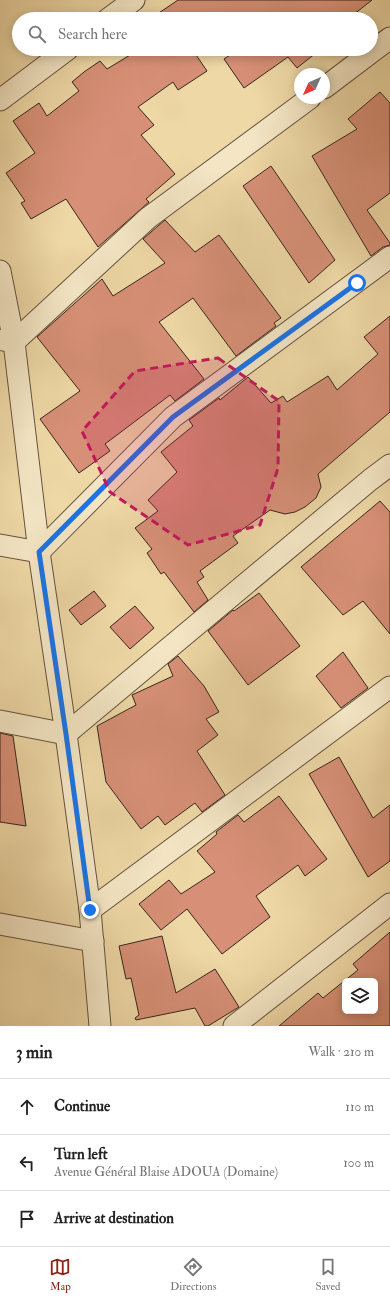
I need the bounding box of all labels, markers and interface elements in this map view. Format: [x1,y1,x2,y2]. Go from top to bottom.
search box [12,12,378,56]
icon: search [26,23,48,45]
text: Search here [58,25,127,44]
north arrow [294,68,330,104]
route start [348,274,366,292]
route end [81,901,99,919]
map controls [342,978,378,1014]
button: layers [342,978,378,1014]
text: 3 min [16,1042,53,1063]
text: Walk · 210 m [308,1044,374,1060]
icon: ahead [16,1096,38,1118]
text: Continue [54,1097,110,1116]
text: 110 m [345,1099,374,1115]
text: Turn left [54,1145,108,1164]
icon: left [16,1152,38,1174]
text: 100 m [343,1155,374,1171]
text: Avenue Général Blaise ADOUA (Domaine) [54,1164,278,1180]
icon: arrive [16,1208,38,1230]
text: Arrive at destination [54,1209,174,1228]
tab: Map [49,1256,71,1293]
tab: Directions [170,1256,217,1293]
tab: Saved [315,1256,341,1293]

